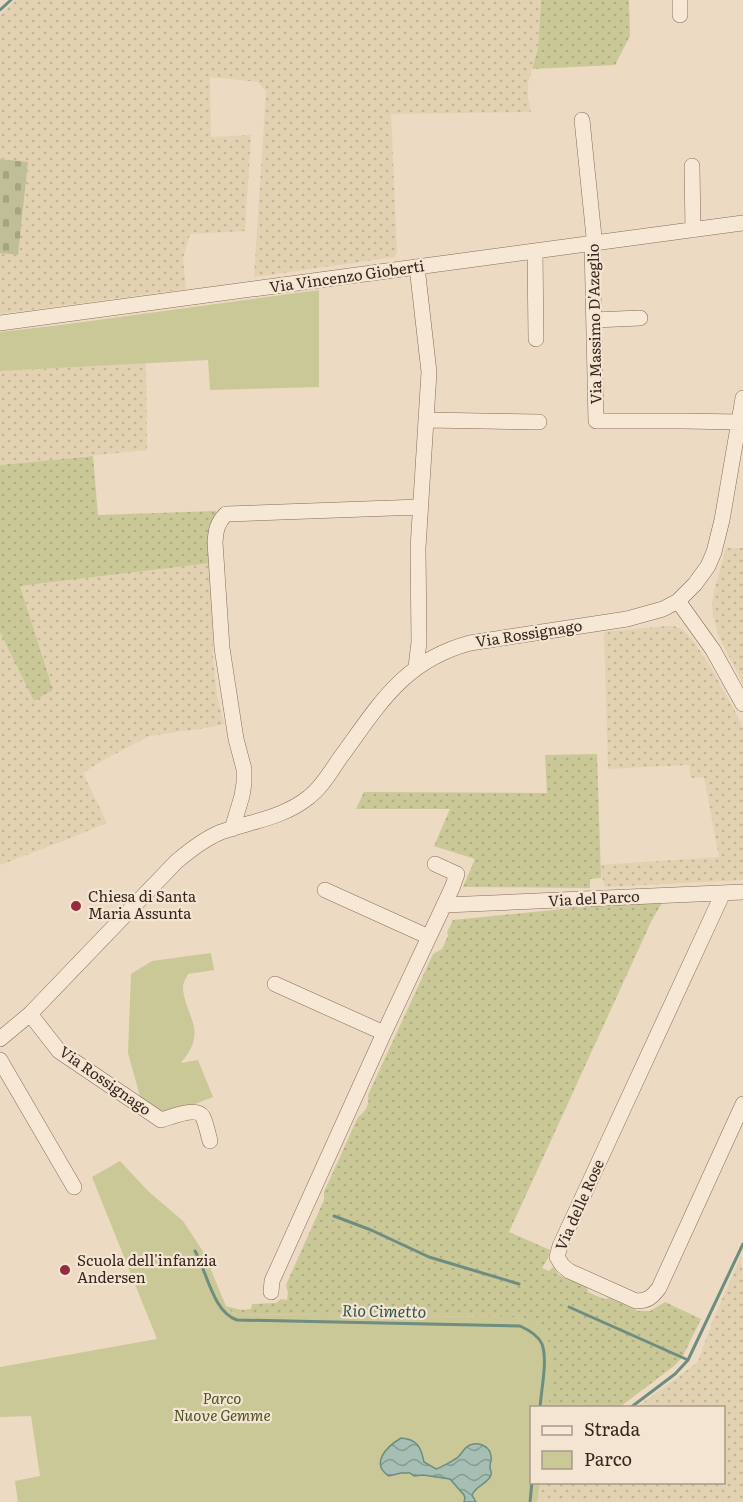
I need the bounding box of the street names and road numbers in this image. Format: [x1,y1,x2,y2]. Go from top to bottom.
street label: Via Massimo D'Azeglio [581,243,606,405]
street label: Via Vincenzo Gioberti [268,253,426,298]
street label: Via Rossignago [474,613,584,652]
street label: Via del Parco [548,884,640,911]
street label: Via Rossignago [55,1039,157,1120]
street label: Via delle Rose [548,1155,609,1254]

